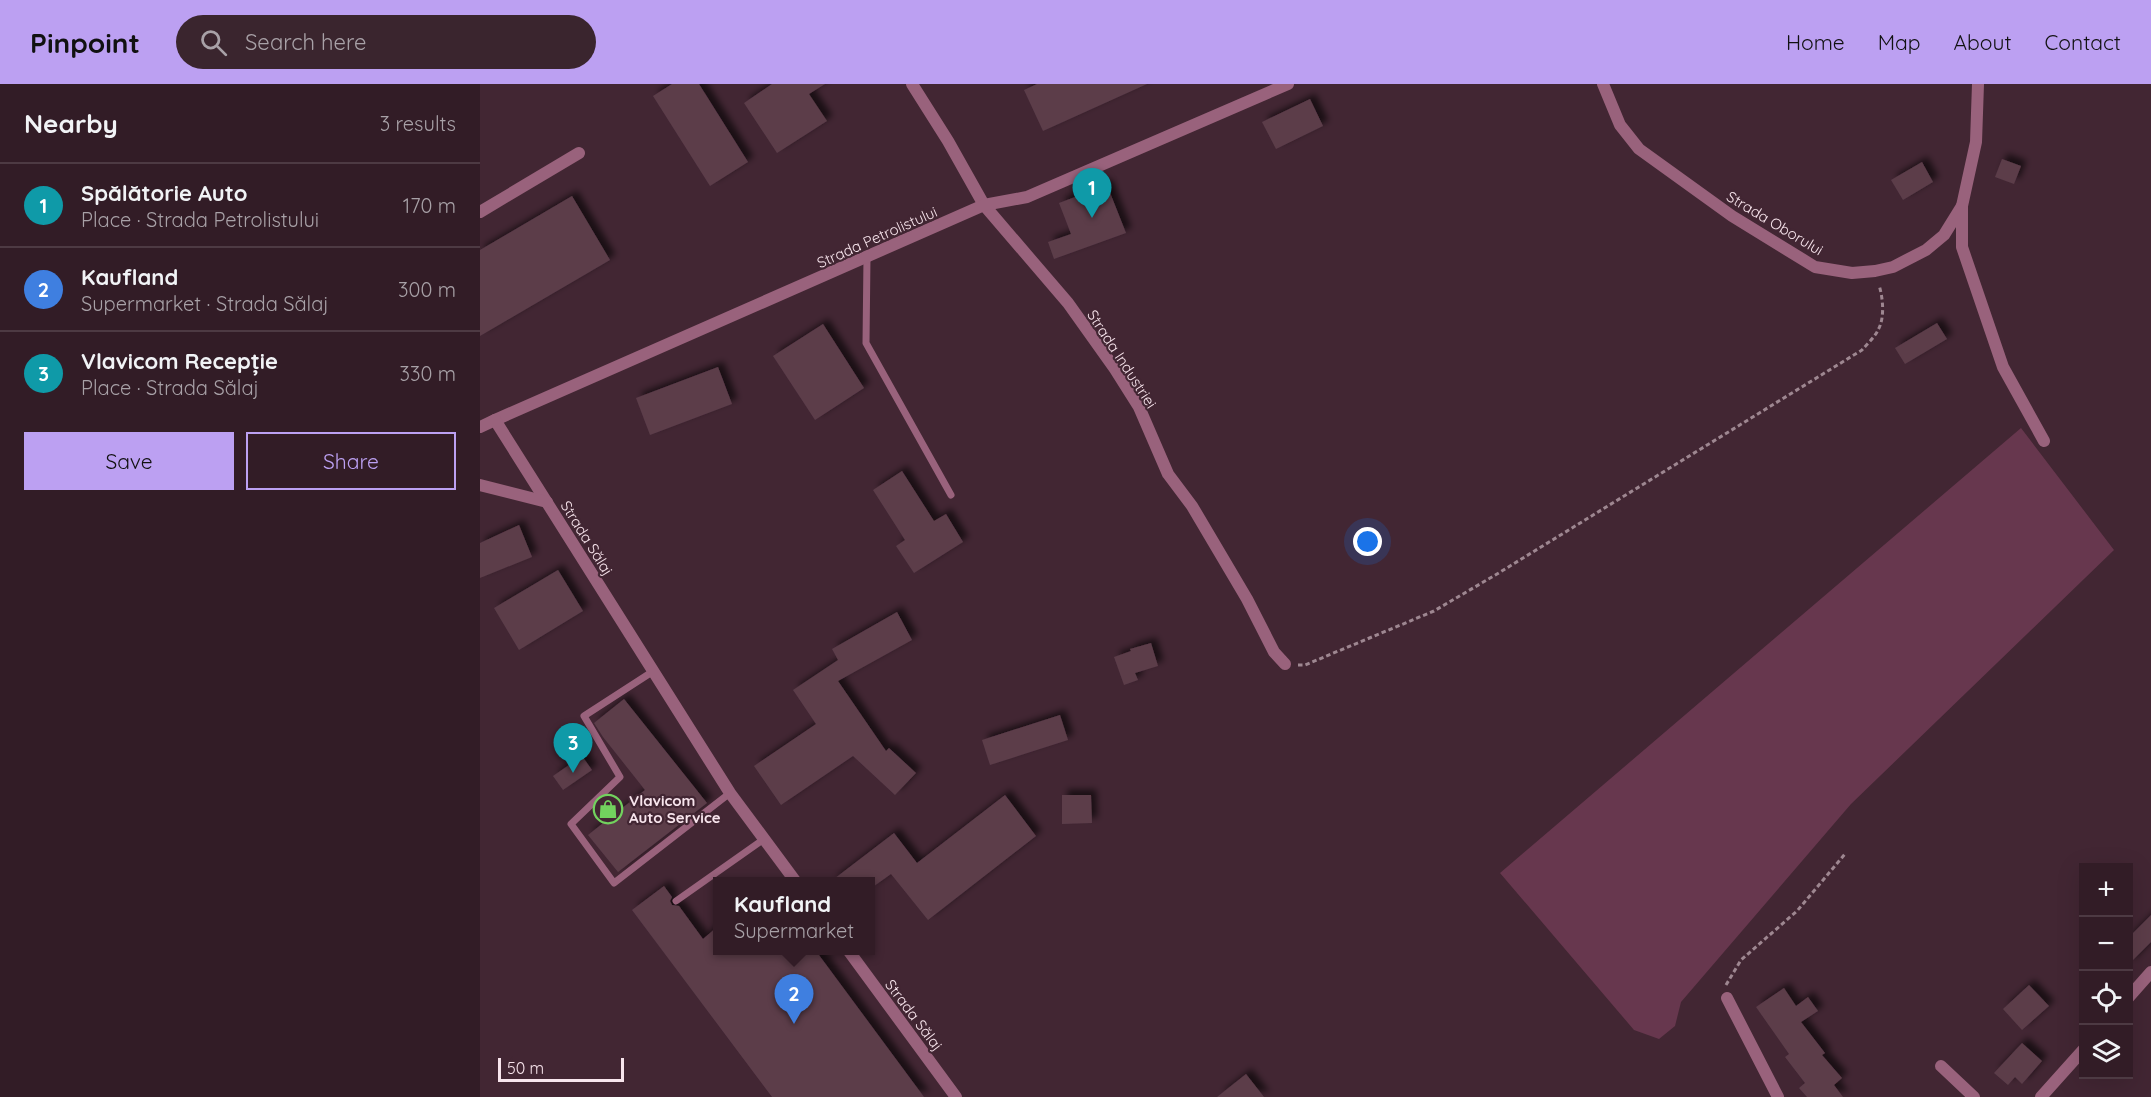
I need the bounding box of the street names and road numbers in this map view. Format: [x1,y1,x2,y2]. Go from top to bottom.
street label: Strada Oborului [1723,187,1827,259]
street label: Strada Petrolistului [814,202,940,272]
street label: Strada Industriei [1083,306,1161,412]
street label: Strada Sălaj [557,497,617,579]
street label: Strada Sălaj [881,976,947,1054]

